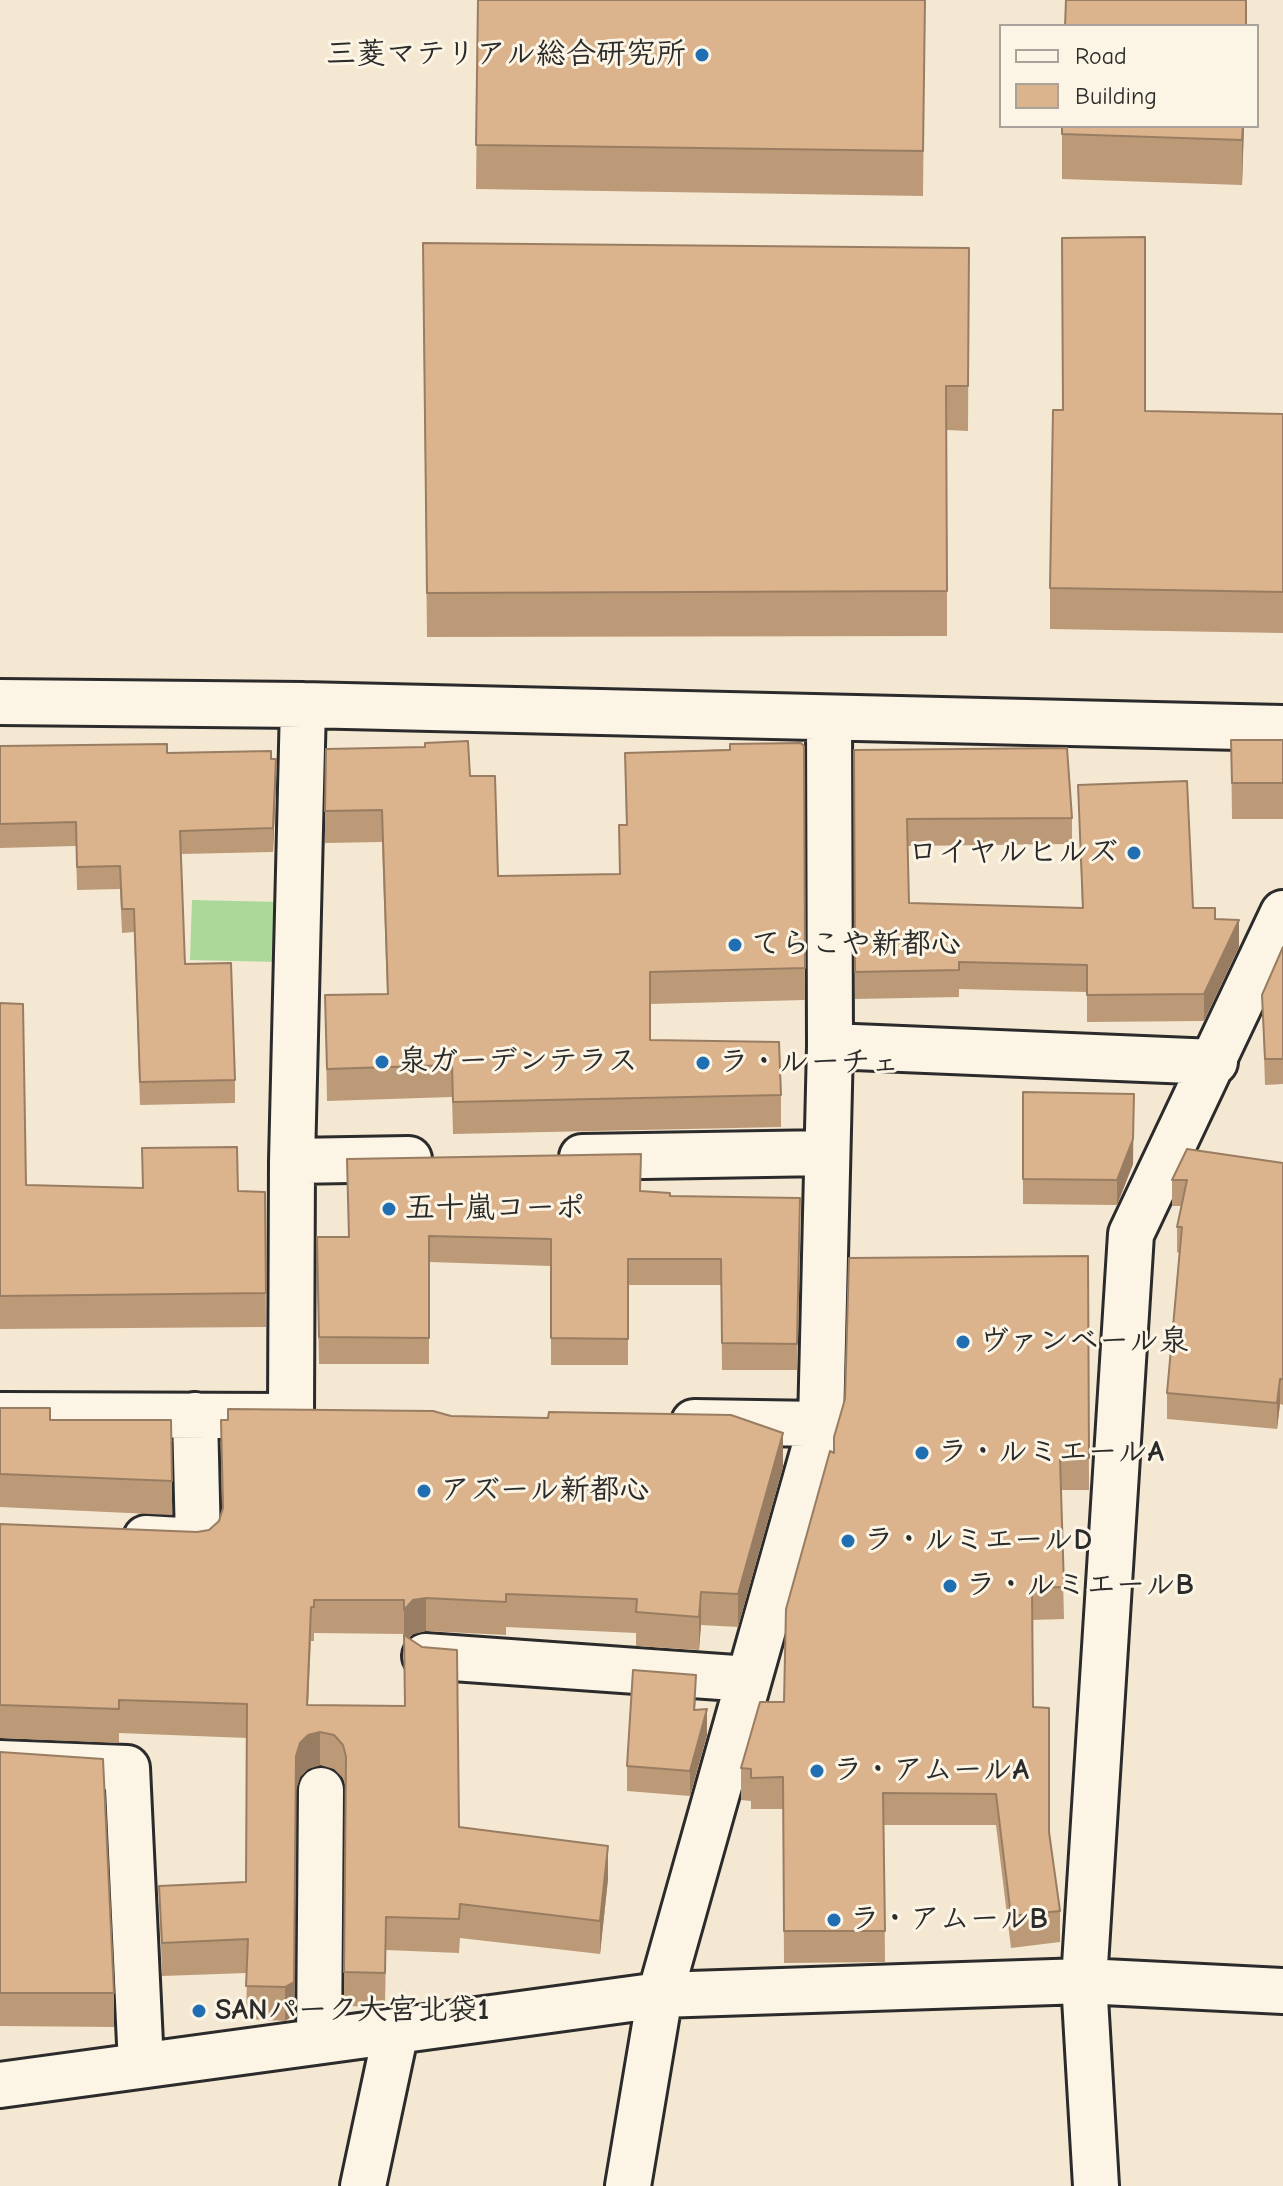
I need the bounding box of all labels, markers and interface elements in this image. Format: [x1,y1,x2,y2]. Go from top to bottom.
legend [999,24,1259,128]
place label: 三菱マテリアル総合研究所 [326,37,686,73]
text: Road [1075,42,1127,70]
marker: 三菱マテリアル総合研究所 [693,46,711,64]
text: Building [1075,82,1157,110]
place label: ロイヤルヒルズ [908,835,1118,871]
marker: ロイヤルヒルズ [1125,844,1143,862]
place label: てらこや新都心 [751,927,961,963]
marker: てらこや新都心 [726,936,744,954]
place label: 泉ガーデンテラス [398,1044,638,1080]
place label: ラ・ルーチェ [719,1045,900,1081]
marker: 泉ガーデンテラス [373,1053,391,1071]
marker: ラ・ルーチェ [694,1054,712,1072]
place label: 五十嵐コーポ [405,1191,585,1227]
marker: 五十嵐コーポ [380,1200,398,1218]
place label: ヴァンベール泉 [979,1324,1189,1360]
marker: ヴァンベール泉 [954,1333,972,1351]
place label: ラ・ルミエールA [938,1435,1164,1471]
marker: ラ・ルミエールA [913,1444,931,1462]
place label: アズール新都心 [440,1473,649,1509]
marker: アズール新都心 [415,1482,433,1500]
place label: ラ・ルミエールD [864,1523,1092,1559]
marker: ラ・ルミエールD [839,1532,857,1550]
place label: ラ・ルミエールB [966,1568,1194,1604]
marker: ラ・ルミエールB [941,1577,959,1595]
place label: ラ・アムールA [833,1753,1029,1789]
marker: ラ・アムールA [808,1762,826,1780]
place label: ラ・アムールB [850,1902,1048,1938]
marker: ラ・アムールB [825,1911,843,1929]
place label: SANパーク大宮北袋1 [215,1993,489,2029]
marker: SANパーク大宮北袋1 [190,2002,208,2020]

